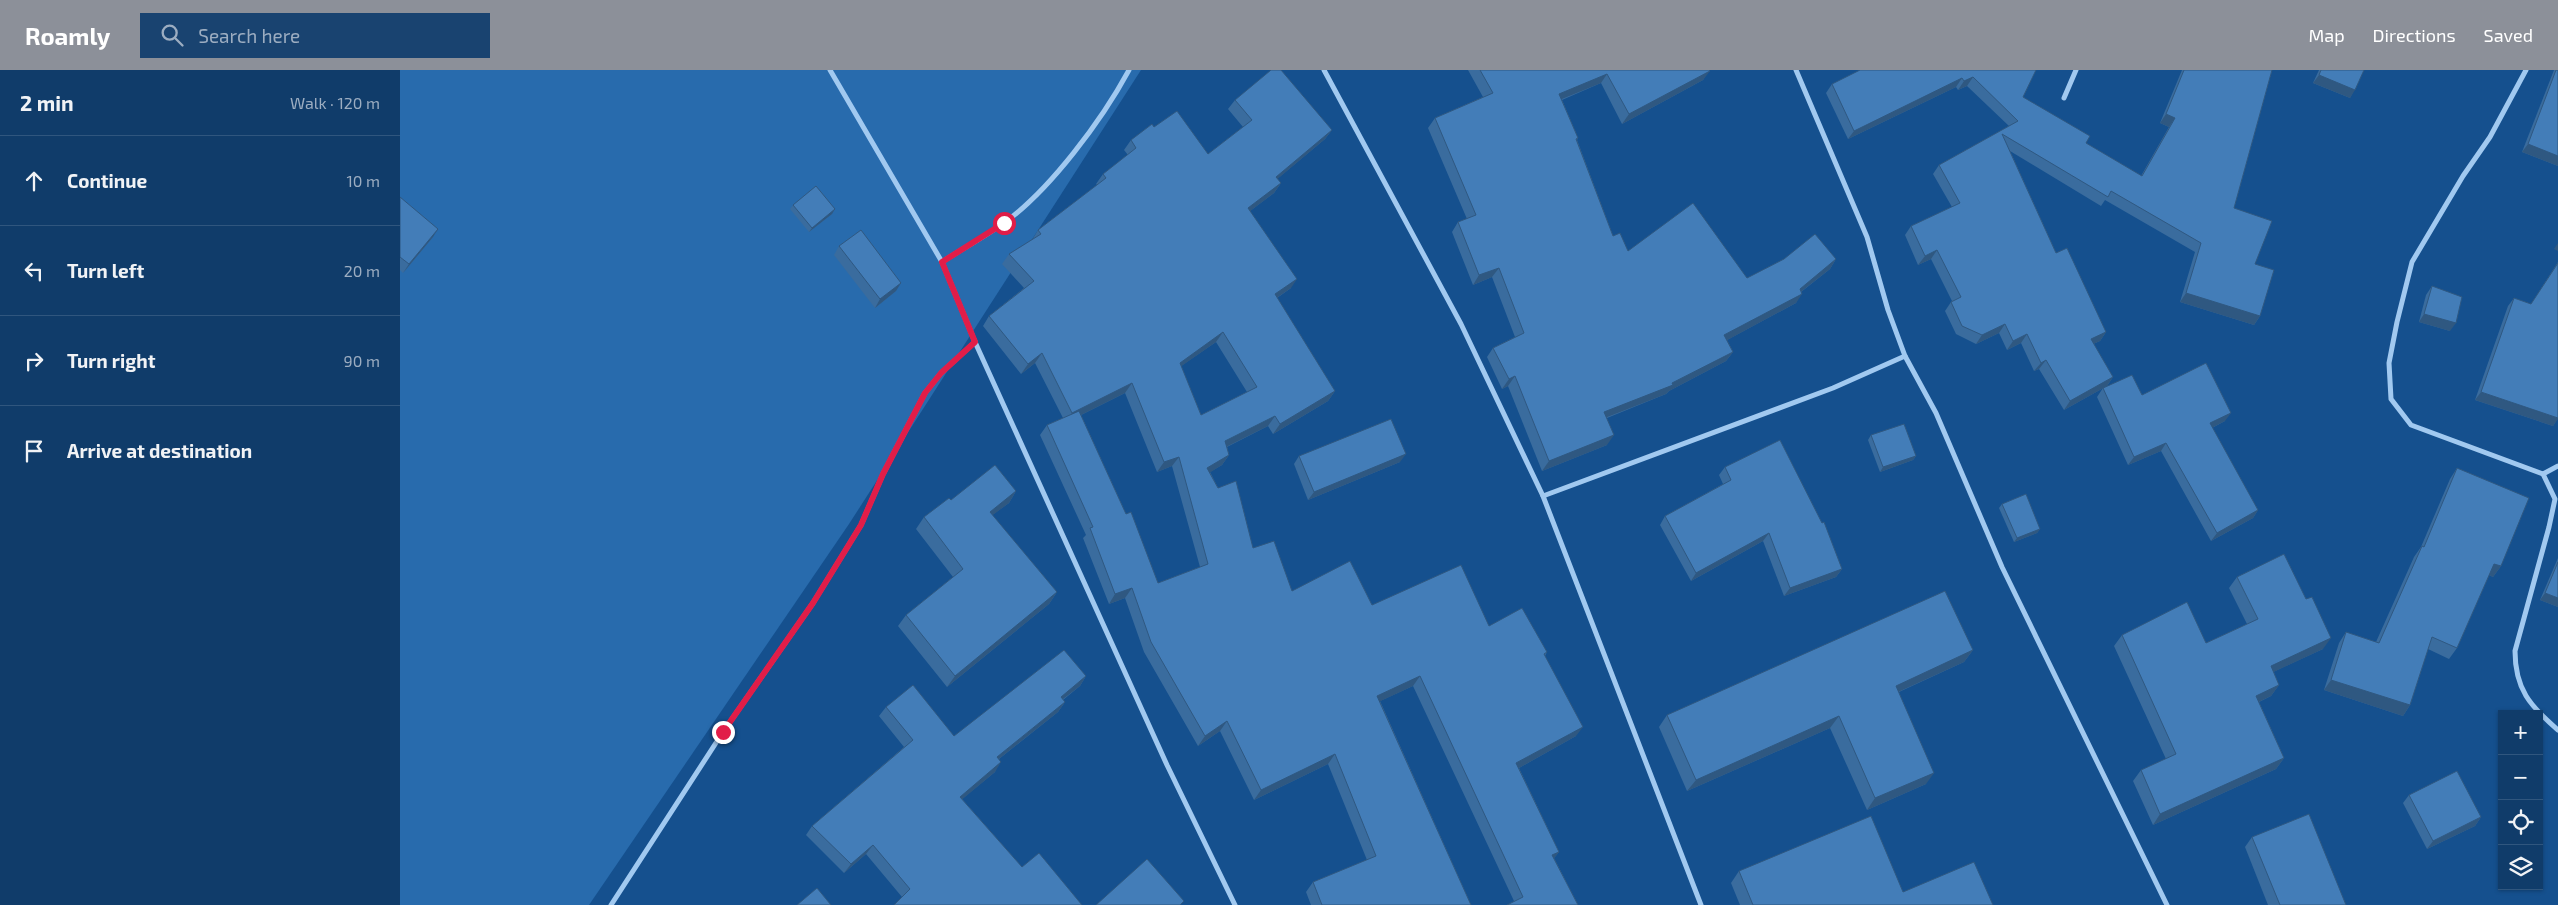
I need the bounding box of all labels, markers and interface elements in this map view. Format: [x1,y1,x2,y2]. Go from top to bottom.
search box [140,13,490,58]
text: Roamly [25,21,110,50]
icon: search [158,21,186,49]
text: Search here [198,24,300,47]
text: Map [2308,24,2345,46]
text: Directions [2373,24,2456,46]
text: Saved [2484,24,2533,46]
text: 2 min [20,90,74,115]
text: Walk · 120 m [290,93,380,112]
icon: ahead [20,167,48,195]
text: Continue [67,169,147,192]
text: 10 m [346,171,380,190]
route start [993,212,1016,235]
icon: left [20,257,48,285]
text: Turn left [67,259,144,282]
text: 20 m [344,261,380,280]
icon: right [20,347,48,375]
text: Turn right [67,349,155,372]
text: 90 m [344,351,380,370]
icon: arrive [20,437,48,465]
text: Arrive at destination [67,439,252,462]
map controls [2498,710,2543,890]
button: + [2498,710,2543,755]
route end [712,721,735,744]
button: − [2498,755,2543,800]
button: locate [2498,800,2543,845]
button: layers [2498,845,2543,890]

